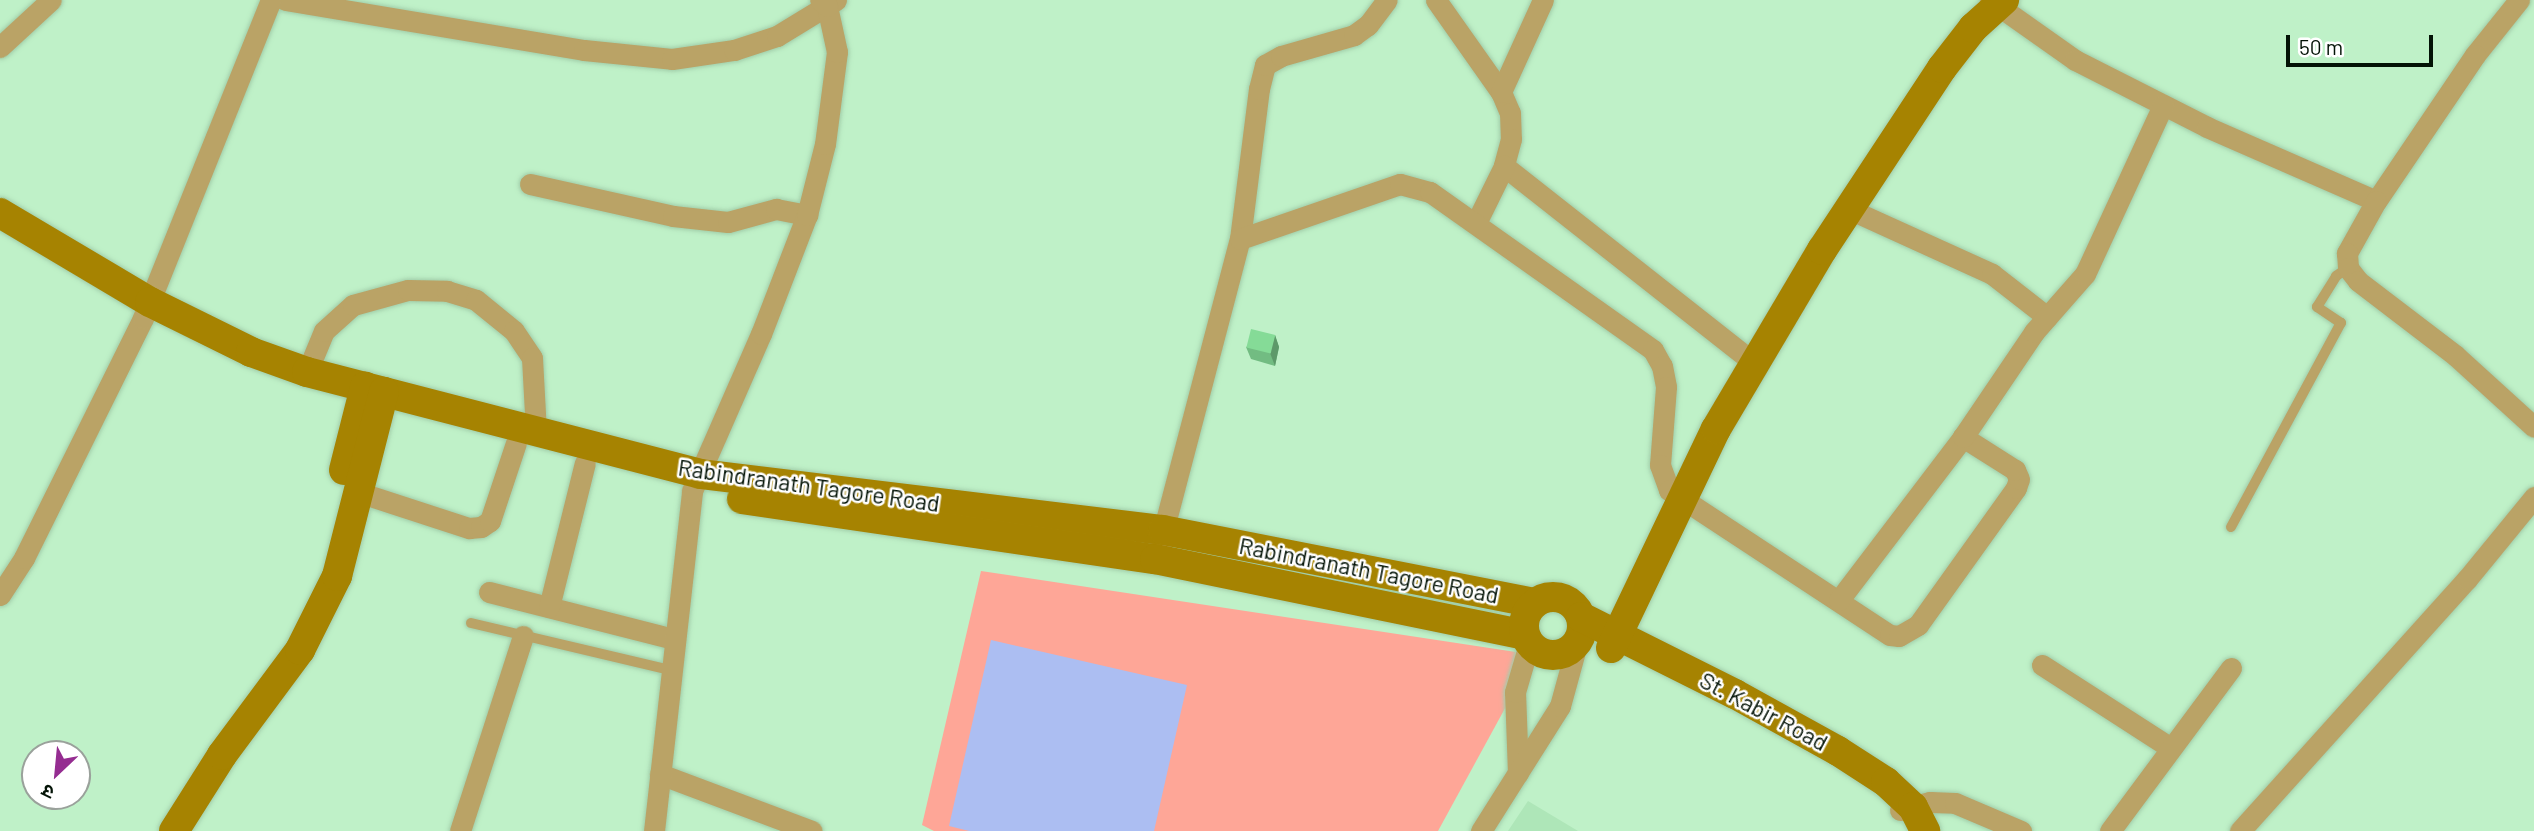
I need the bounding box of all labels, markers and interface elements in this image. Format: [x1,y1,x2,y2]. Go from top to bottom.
scale bar [2289,21,2436,65]
text: 50 m [2299,34,2343,59]
street label: Rabindranath Tagore Road [676,453,942,517]
street label: Rabindranath Tagore Road [1237,531,1501,609]
street label: St. Kabir Road [1695,666,1833,756]
north arrow [21,740,91,810]
text: उ [37,780,57,805]

